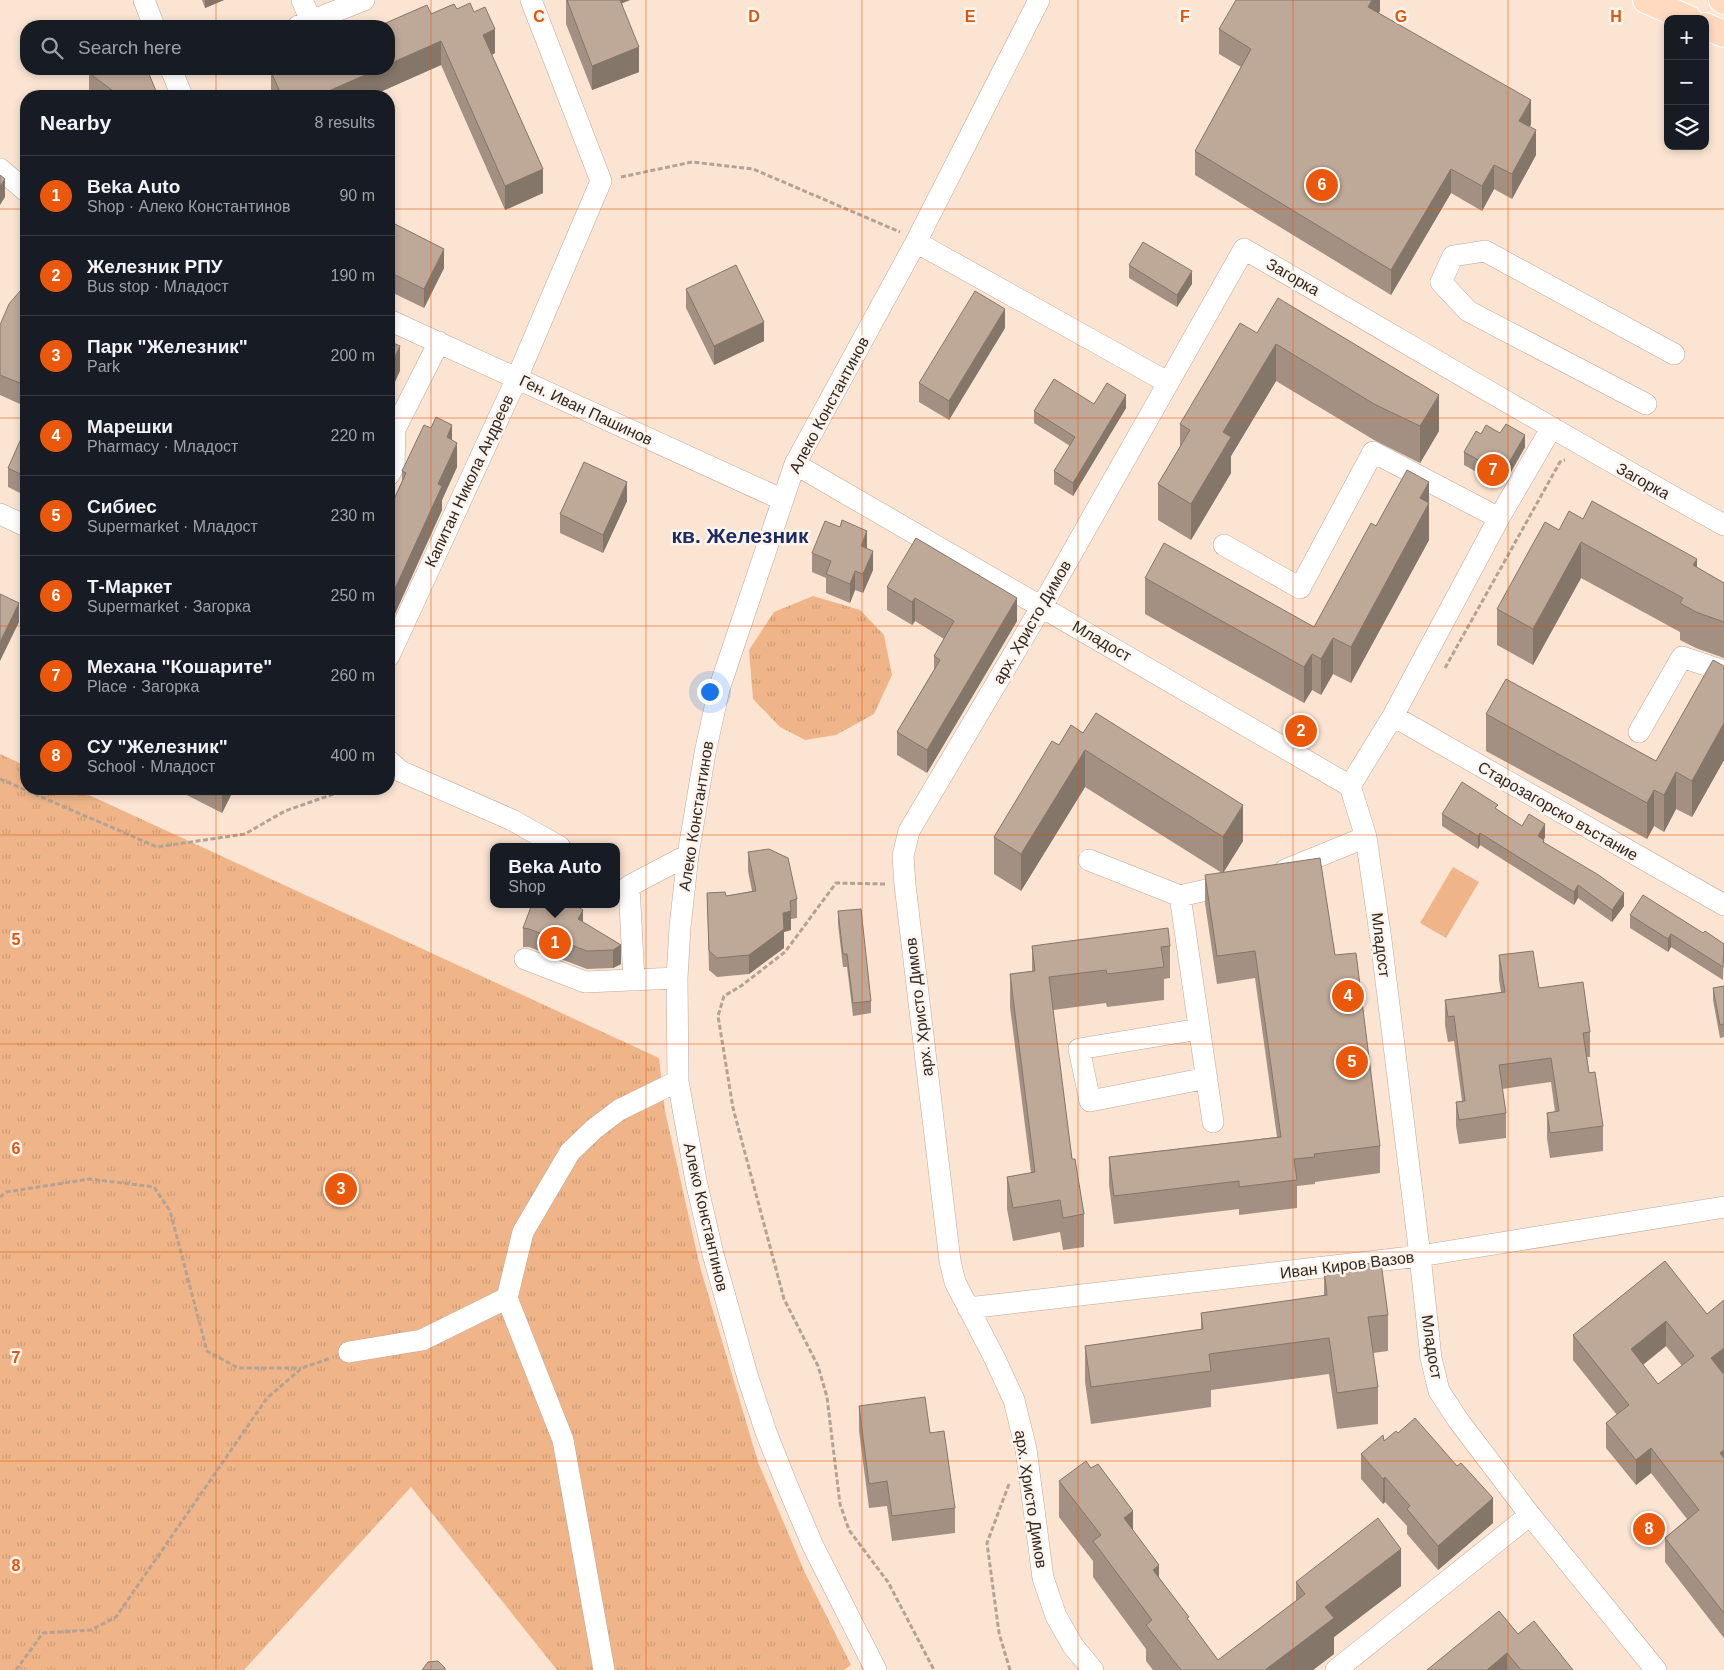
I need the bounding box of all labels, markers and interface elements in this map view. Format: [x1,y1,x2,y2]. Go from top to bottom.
text: C [533,8,545,25]
text: D [748,8,760,25]
text: E [965,8,976,25]
text: F [1180,8,1190,25]
text: G [1395,8,1407,25]
text: H [1610,8,1622,25]
map controls [1664,15,1709,150]
button: + [1664,15,1709,60]
search box [20,20,395,75]
icon: search [38,34,66,62]
text: Search here [78,37,182,58]
button: − [1664,60,1709,105]
button: layers [1664,105,1709,150]
text: Nearby [40,111,111,134]
text: 8 results [315,114,375,131]
pin: 6 [1306,166,1338,204]
text: Beka Auto [87,176,180,197]
text: 1 [52,187,60,204]
text: 90 m [339,187,375,204]
text: Shop · Алеко Константинов [87,198,290,215]
street label: Загорка [1264,255,1322,299]
text: Железник РПУ [87,256,223,277]
text: 2 [52,267,60,284]
text: 190 m [331,267,375,284]
text: Bus stop · Младост [87,278,229,295]
street label: Алеко Константинов [786,334,872,476]
text: Парк "Железник" [87,336,248,357]
text: 3 [52,347,60,364]
text: 200 m [331,347,375,364]
text: Park [87,358,120,375]
street label: Ген. Иван Пашинов [517,372,655,448]
street label: Капитан Никола Андреев [422,392,516,570]
text: Марешки [87,416,173,437]
text: 4 [52,427,60,444]
text: 220 m [331,427,375,444]
text: Pharmacy · Младост [87,438,238,455]
pin: 7 [1477,451,1509,489]
street label: Загорка [1613,459,1673,503]
text: Сибиес [87,496,157,517]
text: 5 [52,507,60,524]
text: 230 m [331,507,375,524]
text: Supermarket · Младост [87,518,258,535]
district label: кв. Железник [671,524,809,547]
street label: арх. Христо Димов [990,557,1074,687]
text: Т-Маркет [87,576,172,597]
text: 6 [52,587,60,604]
text: 250 m [331,587,375,604]
text: Supermarket · Загорка [87,598,251,615]
street label: Младост [1070,617,1135,665]
text: Механа "Кошарите" [87,656,272,677]
text: 7 [52,667,60,684]
text: 260 m [331,667,375,684]
text: Place · Загорка [87,678,199,695]
your location [697,679,723,705]
pin: 2 [1285,712,1317,750]
text: СУ "Железник" [87,736,228,757]
street label: Алеко Константинов [676,740,716,892]
text: 8 [52,747,60,764]
text: 400 m [331,747,375,764]
text: School · Младост [87,758,215,775]
street label: Старозагорско въстание [1475,758,1641,864]
popup [490,843,620,908]
text: Beka Auto [508,856,602,877]
text: Shop [508,878,546,895]
street label: Младост [1369,912,1393,979]
pin: 1 [539,924,571,962]
text: 5 [12,931,21,948]
street label: арх. Христо Димов [902,937,936,1077]
pin: 4 [1332,977,1364,1015]
pin: 5 [1336,1043,1368,1081]
text: 6 [12,1140,21,1157]
street label: Алеко Константинов [681,1141,731,1293]
pin: 3 [325,1170,357,1208]
street label: Иван Киров Вазов [1279,1248,1415,1282]
street label: Младост [1419,1314,1446,1381]
text: 7 [12,1349,21,1366]
street label: арх. Христо Димов [1012,1429,1050,1569]
pin: 8 [1633,1510,1665,1548]
text: 8 [12,1557,21,1574]

